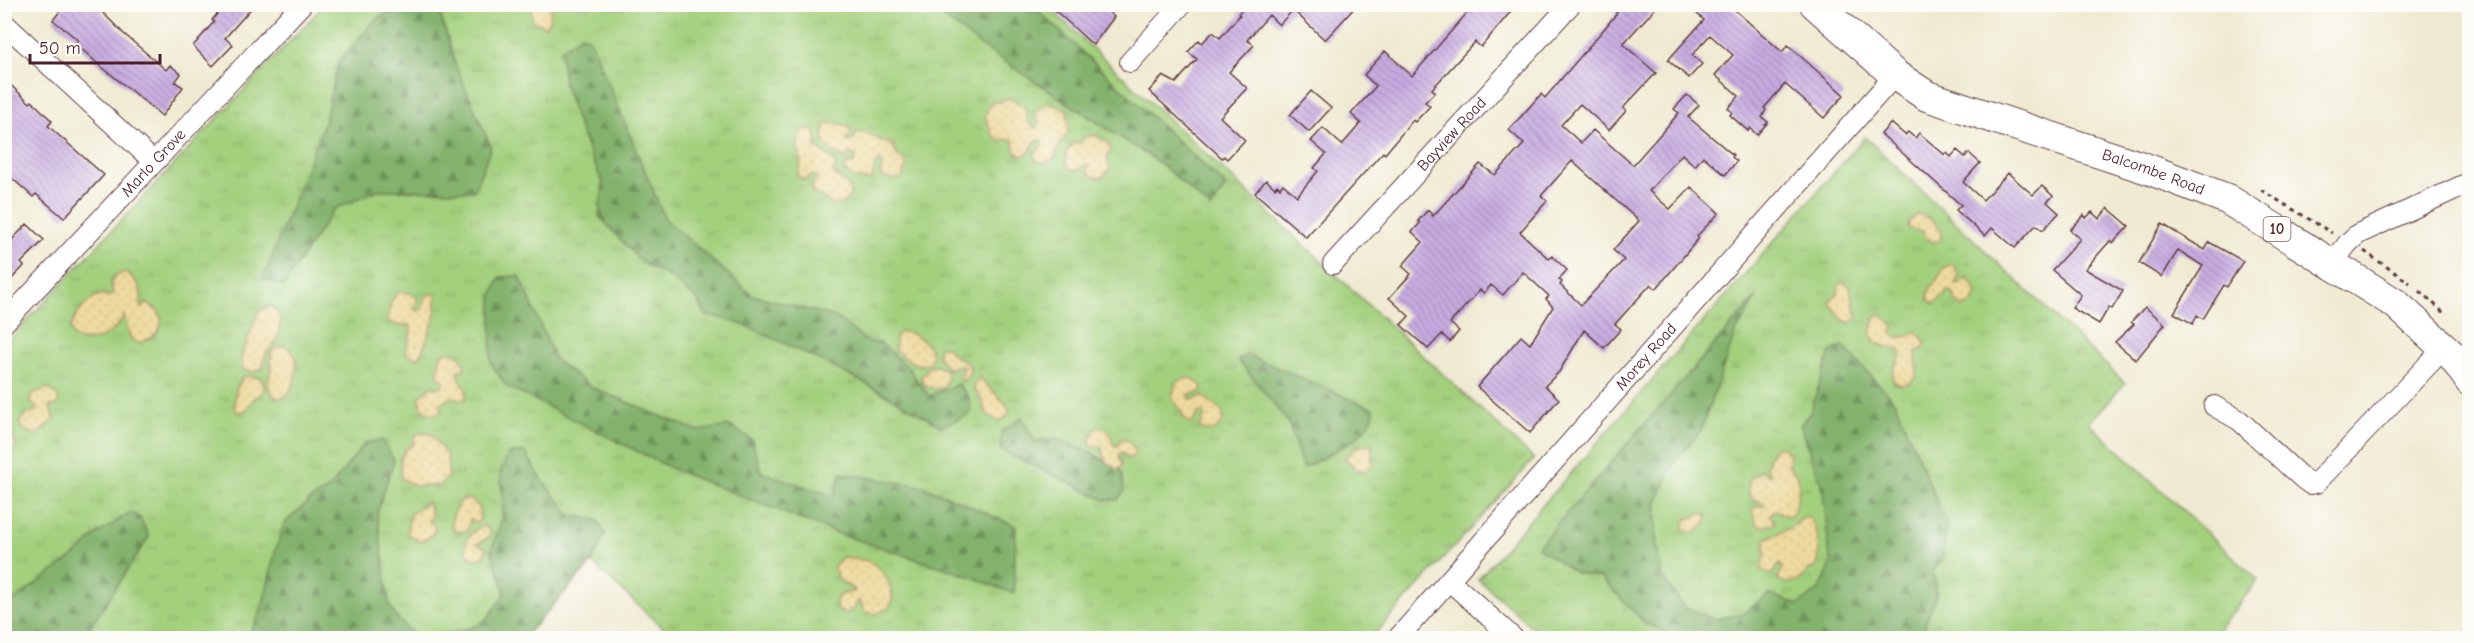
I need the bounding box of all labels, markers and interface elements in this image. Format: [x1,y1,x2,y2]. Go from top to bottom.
scale bar [30,27,160,65]
text: 50 m [39,38,81,59]
street label: Bayview Road [1414,94,1490,175]
street label: Marlo Grove [118,126,189,200]
street label: Balcombe Road [2100,145,2207,199]
road number: 10 [2264,217,2290,241]
street label: Morey Road [1612,320,1680,394]

